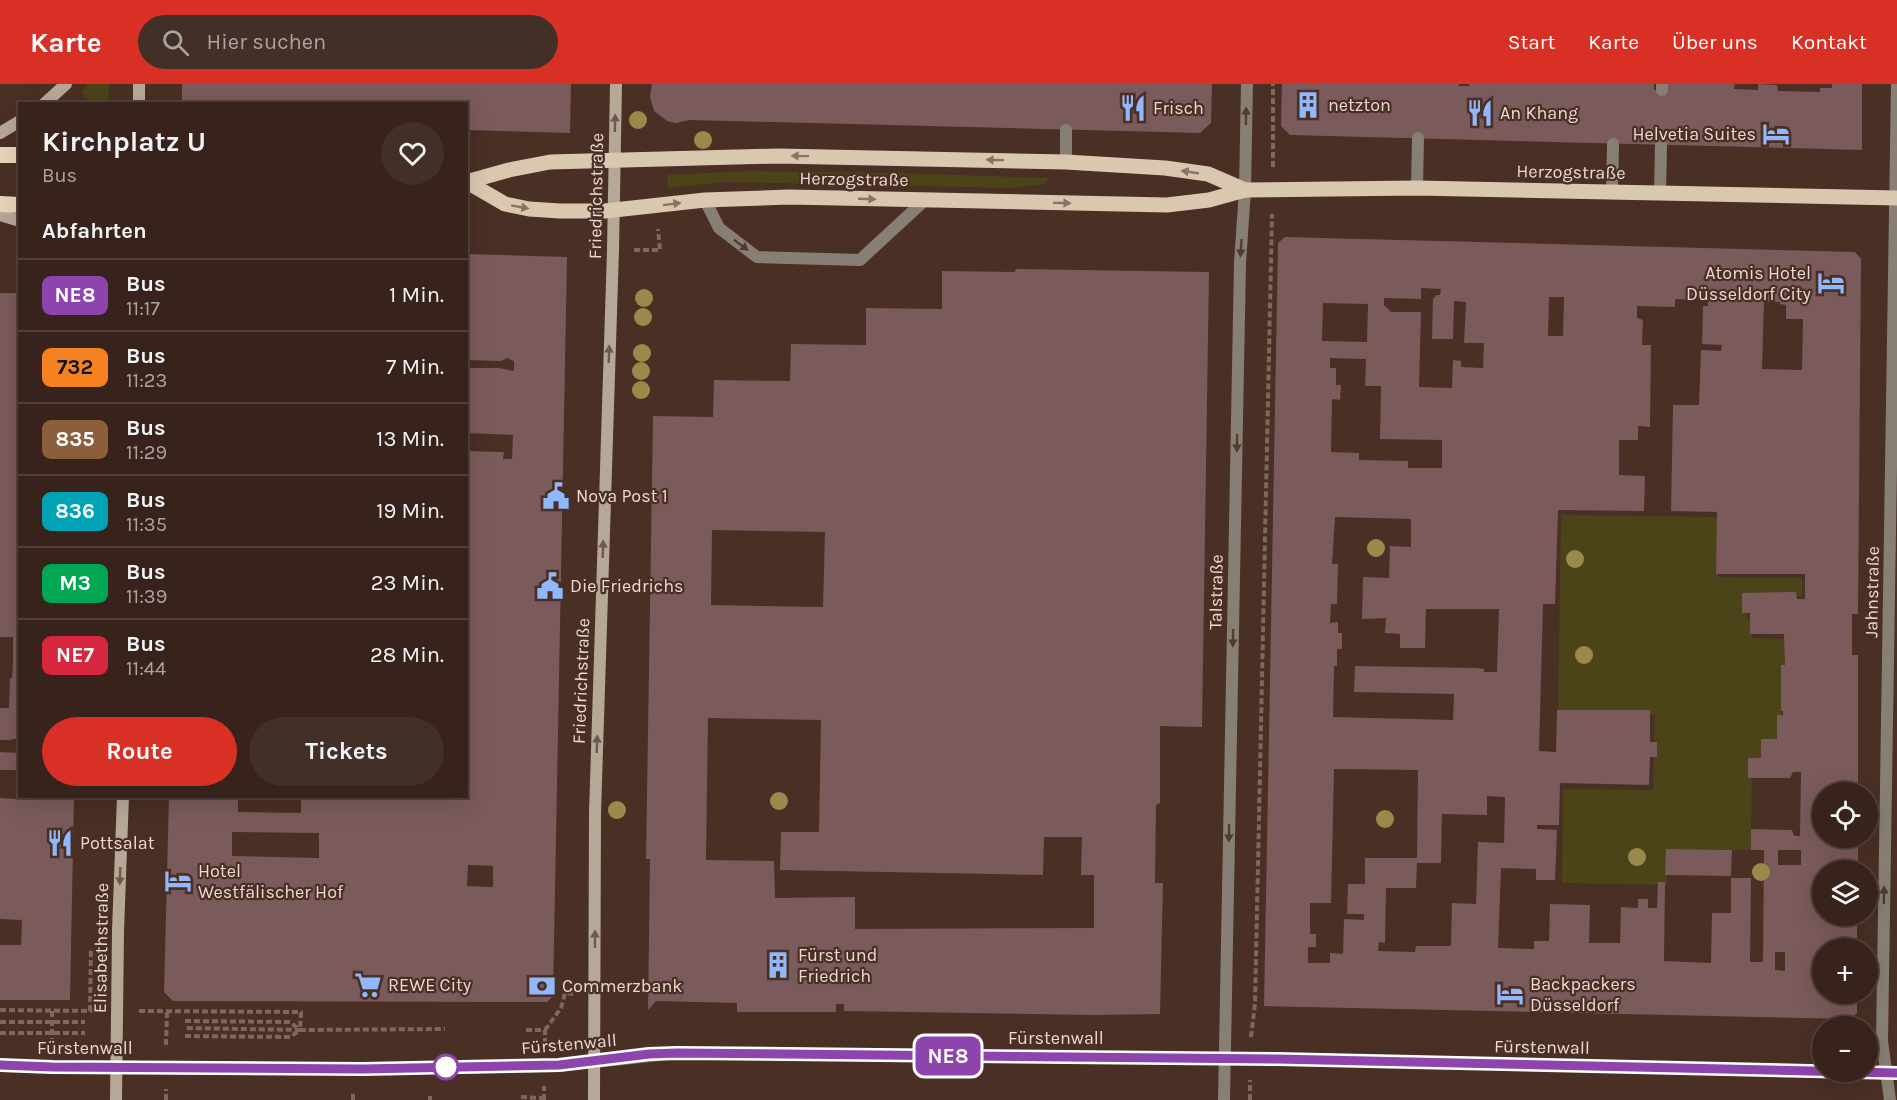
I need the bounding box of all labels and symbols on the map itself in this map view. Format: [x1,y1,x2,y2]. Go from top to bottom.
building icon: netzton [1293,90,1323,120]
restaurant icon: Frisch [1118,93,1148,123]
place label: netzton [1328,94,1391,116]
place label: Frisch [1153,97,1204,119]
restaurant icon: An Khang [1465,98,1495,128]
place label: An Khang [1500,102,1578,124]
one-way arrow [1242,106,1251,125]
one-way arrow [610,113,620,132]
hotel icon: Helvetia Suites [1761,119,1791,149]
place label: Helvetia Suites [1632,123,1756,145]
street label: Friedrichstraße [584,133,608,259]
one-way arrow [791,151,810,161]
one-way arrow [986,156,1005,165]
street label: Herzogstraße [1516,160,1626,184]
street label: Herzogstraße [799,167,909,191]
one-way arrow [1180,167,1199,176]
one-way arrow [857,194,876,204]
one-way arrow [1052,198,1071,207]
one-way arrow [663,199,682,209]
one-way arrow [510,203,529,212]
one-way arrow [733,238,749,251]
one-way arrow [1236,238,1246,257]
place label: Atomis Hotel Düsseldorf City [1686,262,1812,305]
hotel icon: Atomis Hotel Düsseldorf City [1816,268,1846,298]
one-way arrow [605,344,614,363]
one-way arrow [1232,433,1241,452]
public building icon: Nova Post 1 [541,481,571,511]
place label: Nova Post 1 [576,485,668,507]
one-way arrow [599,539,608,558]
street label: Jahnstraße [1860,546,1884,638]
street label: Talstraße [1204,554,1228,630]
public building icon: Die Friedrichs [535,571,565,601]
place label: Die Friedrichs [570,575,683,597]
street label: Friedrichstraße [568,618,594,744]
one-way arrow [1228,628,1238,647]
one-way arrow [593,734,602,753]
one-way arrow [1224,823,1234,842]
restaurant icon: Pottsalat [45,828,75,858]
place label: Pottsalat [80,832,155,854]
place label: Hotel Westfälischer Hof [198,860,344,903]
one-way arrow [115,866,125,885]
hotel icon: Hotel Westfälischer Hof [163,866,193,896]
street label: Elisabethstraße [89,883,113,1013]
one-way arrow [1880,886,1889,905]
one-way arrow [590,929,600,948]
place label: Fürst und Friedrich [798,944,877,987]
building icon: Fürst und Friedrich [763,950,793,980]
supermarket icon: REWE City [353,970,383,1000]
bank icon: Commerzbank [527,971,557,1001]
place label: Backpackers Düsseldorf [1530,973,1636,1016]
place label: REWE City [388,974,472,996]
place label: Commerzbank [562,975,682,997]
hotel icon: Backpackers Düsseldorf [1495,979,1525,1009]
street label: Fürstenwall [1008,1027,1104,1049]
street label: Fürstenwall [520,1029,618,1059]
street label: Fürstenwall [1494,1035,1590,1059]
line badge: NE8 [914,1036,982,1076]
street label: Fürstenwall [37,1037,133,1059]
unlabelled marker [433,1054,459,1080]

